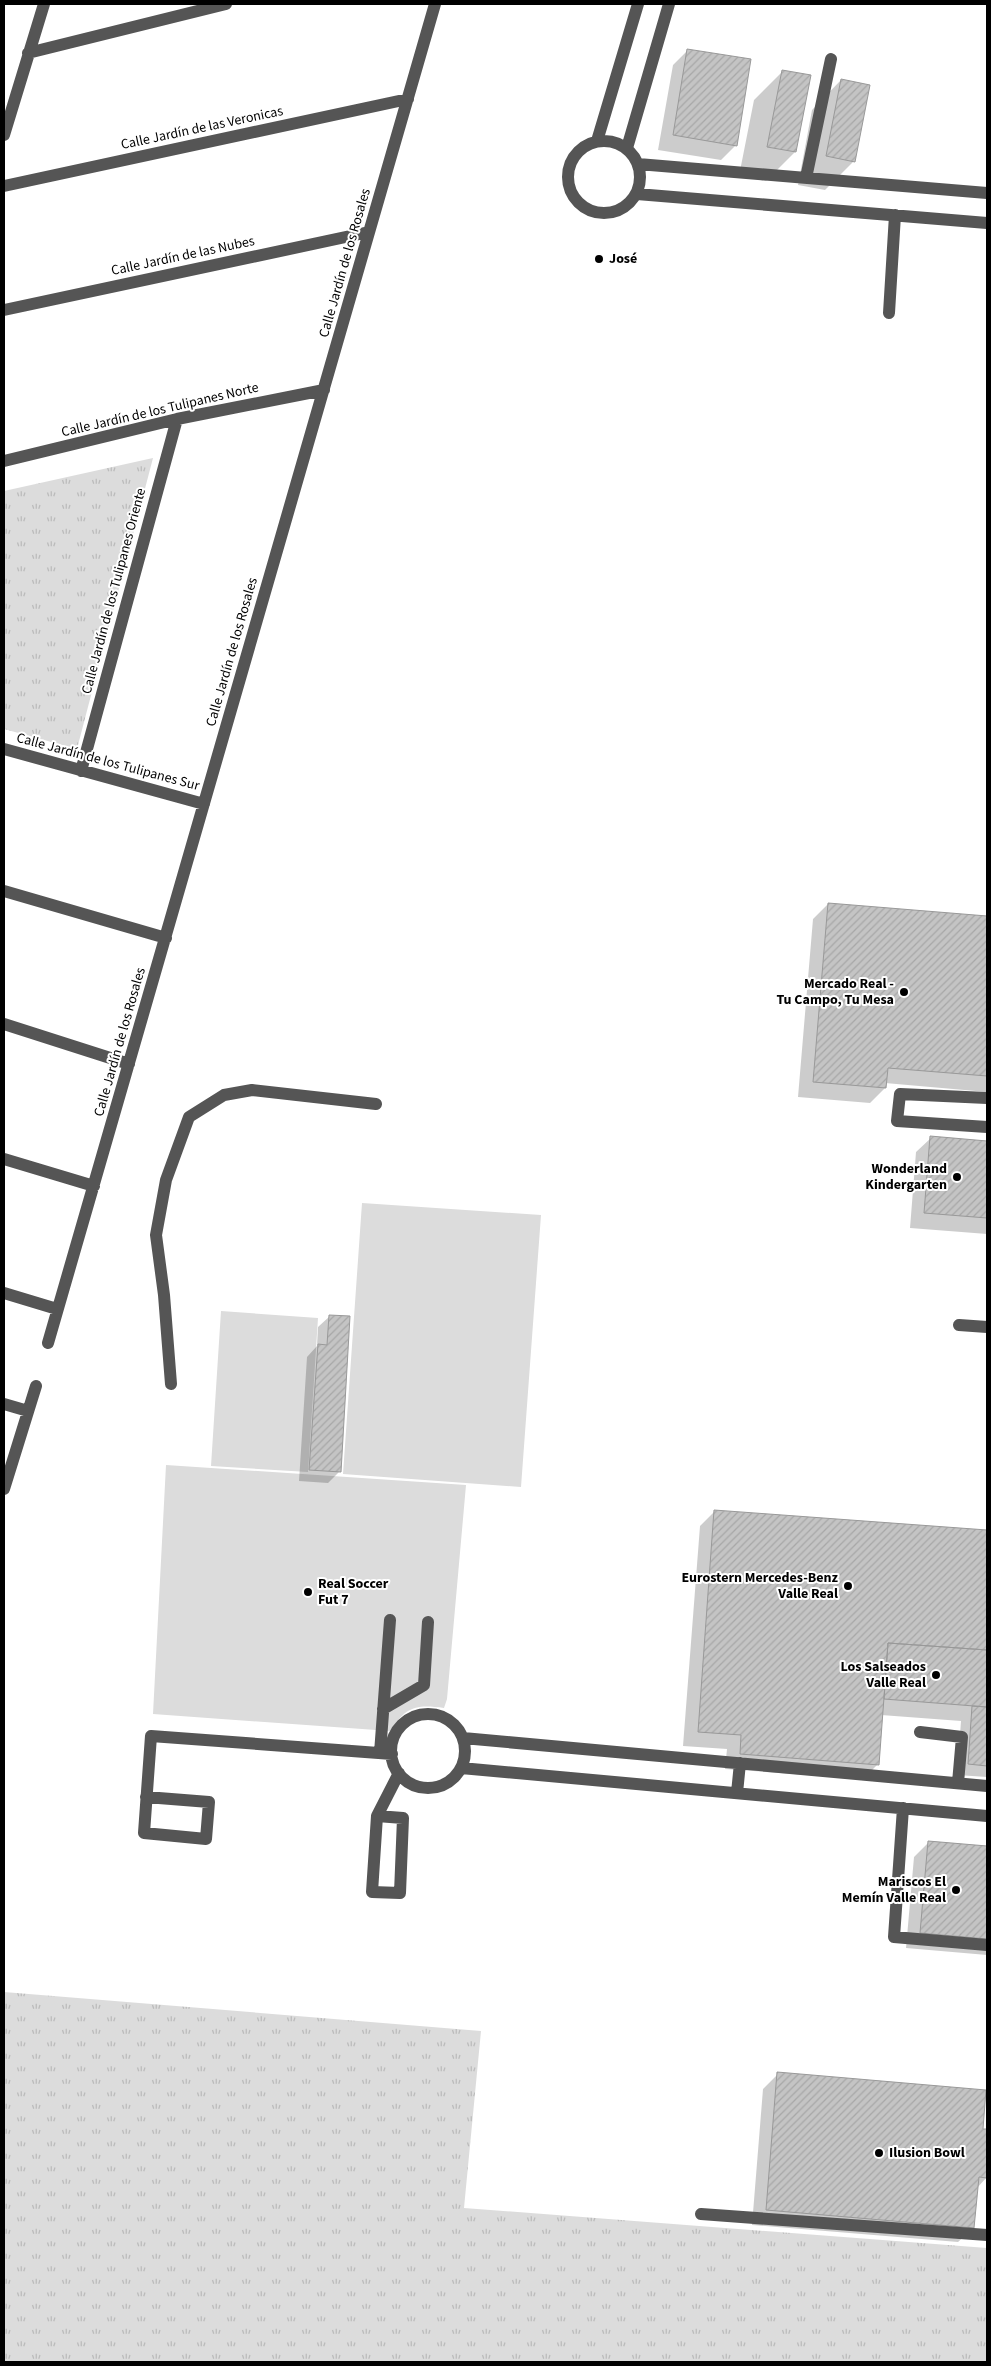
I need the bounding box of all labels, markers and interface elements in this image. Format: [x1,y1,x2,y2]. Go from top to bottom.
street label: Calle Jardín de las Veronicas [119,101,285,155]
street label: Calle Jardín de los Rosales [314,186,376,340]
street label: Calle Jardín de las Nubes [109,231,257,281]
place label: José [609,249,637,269]
marker: José [593,253,605,265]
street label: Calle Jardín de los Tulipanes Norte [59,378,261,442]
street label: Calle Jardín de los Tulipanes Oriente [77,486,151,696]
street label: Calle Jardín de los Rosales [201,575,263,729]
street label: Calle Jardín de los Tulipanes Sur [14,728,202,796]
street label: Calle Jardín de los Rosales [89,965,151,1119]
place label: Mercado Real - Tu Campo, Tu Mesa [776,974,894,1010]
marker: Mercado Real - Tu Campo, Tu Mesa [898,986,910,998]
place label: Wonderland Kindergarten [865,1159,947,1195]
marker: Wonderland Kindergarten [951,1171,963,1183]
place label: Eurostern Mercedes-Benz Valle Real [681,1568,839,1604]
place label: Real Soccer Fut 7 [318,1574,389,1610]
marker: Eurostern Mercedes-Benz Valle Real [842,1580,854,1592]
marker: Real Soccer Fut 7 [302,1586,314,1598]
place label: Los Salseados Valle Real [840,1657,926,1693]
marker: Los Salseados Valle Real [930,1669,942,1681]
place label: Mariscos El Memín Valle Real [842,1872,946,1908]
marker: Mariscos El Memín Valle Real [950,1884,962,1896]
place label: Ilusion Bowl [889,2143,965,2163]
marker: Ilusion Bowl [873,2147,885,2159]

